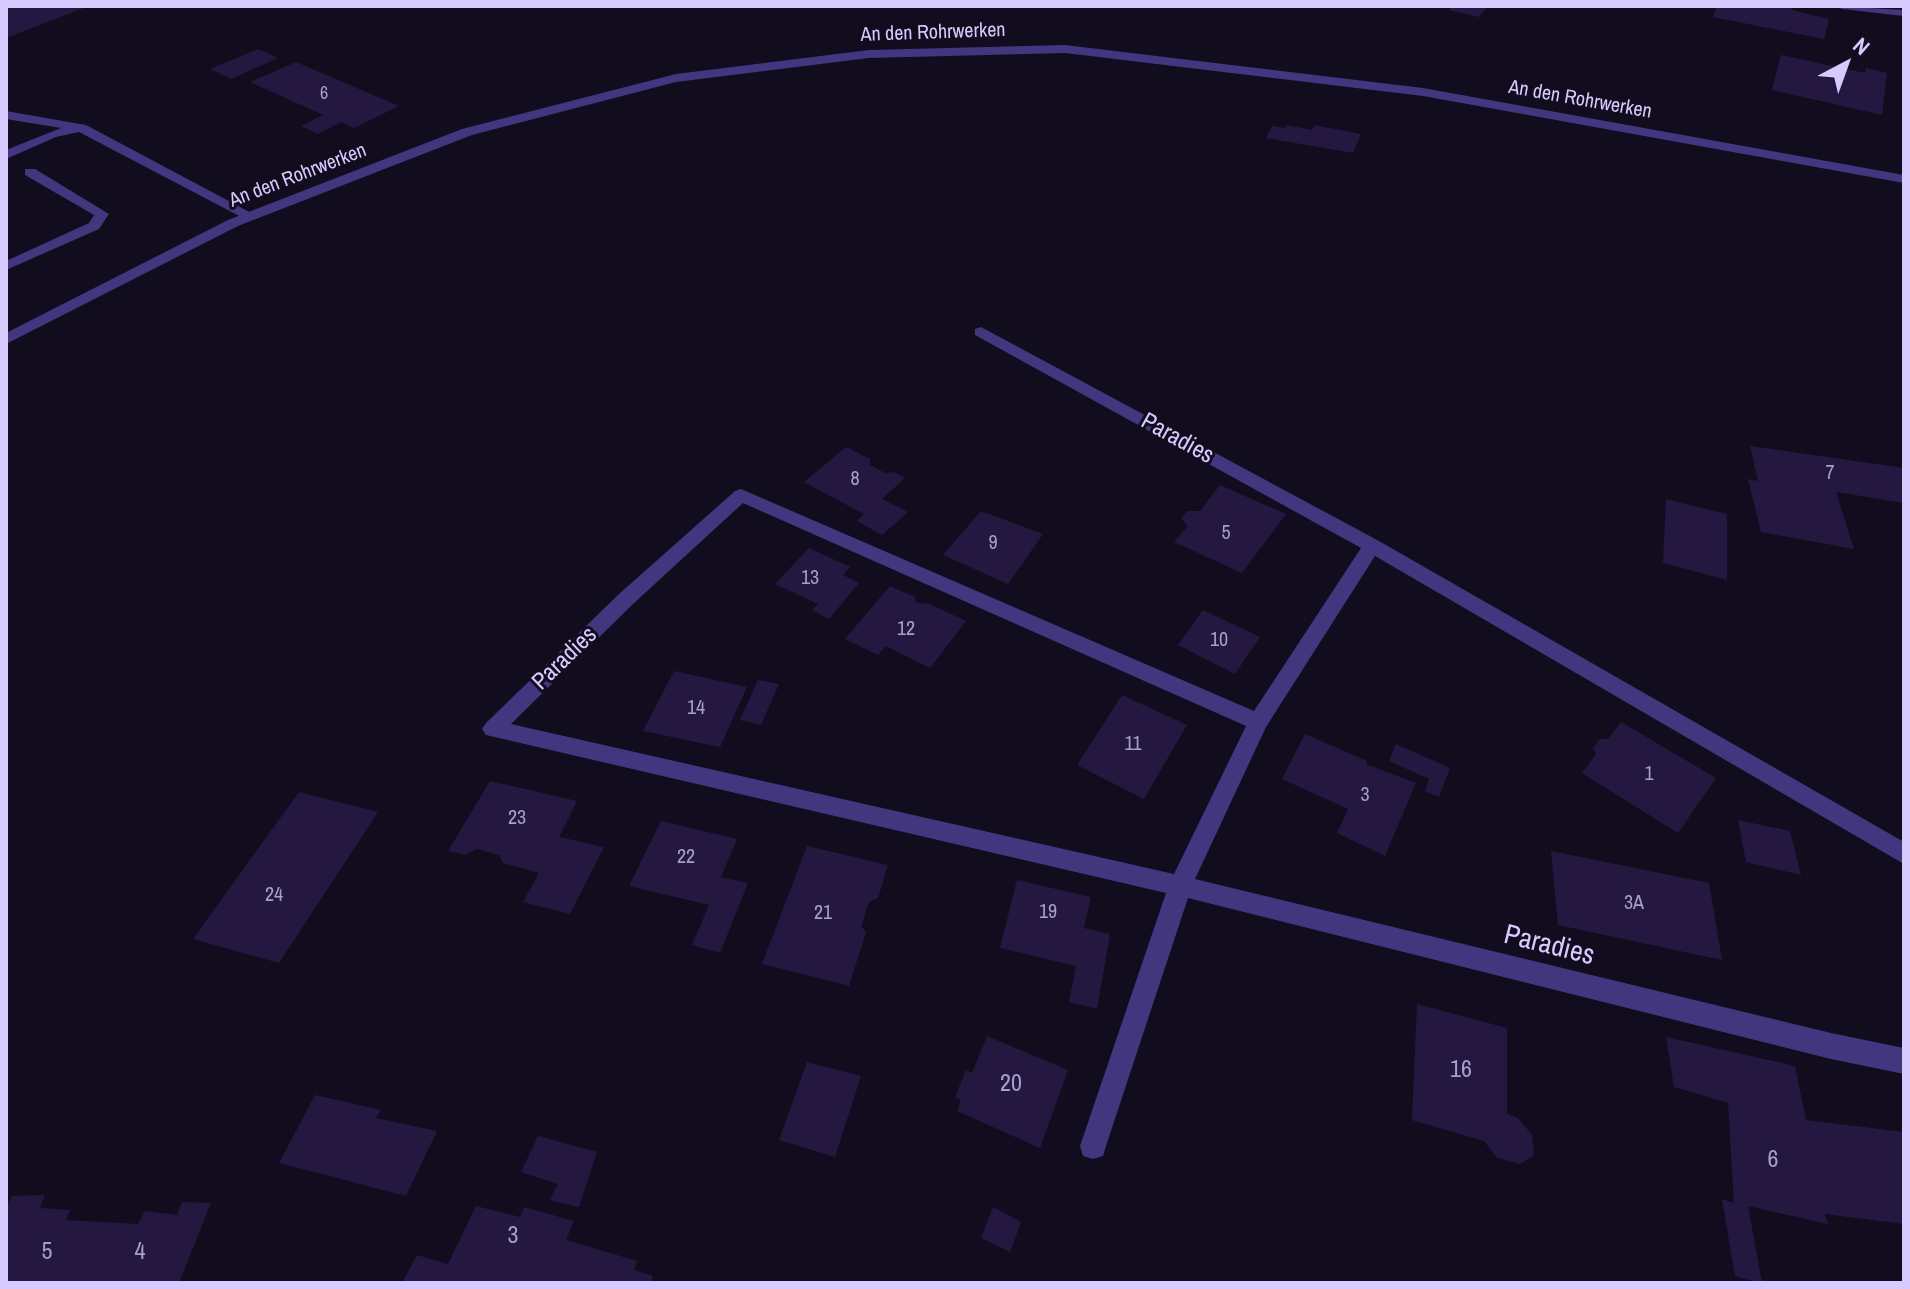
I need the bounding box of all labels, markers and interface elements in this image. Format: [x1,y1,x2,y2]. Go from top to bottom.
street label: An den Rohrwerken [860,18,1006,48]
north arrow [1806,24,1886,104]
text: N [1847,30,1877,61]
street label: An den Rohrwerken [1507,76,1653,124]
house number: 6 [320,83,328,105]
street label: An den Rohrwerken [226,139,370,213]
street label: Paradies [1136,407,1218,471]
house number: 7 [1825,462,1835,486]
house number: 8 [850,468,860,492]
house number: 5 [1221,522,1231,546]
house number: 9 [988,532,998,556]
house number: 13 [801,567,819,591]
house number: 12 [897,618,915,642]
street label: Paradies [527,621,603,697]
house number: 10 [1210,629,1228,653]
house number: 14 [687,697,705,721]
house number: 11 [1124,733,1142,757]
house number: 1 [1644,763,1654,787]
house number: 3 [1360,784,1370,808]
house number: 23 [508,807,526,831]
house number: 22 [677,846,695,870]
house number: 24 [265,884,283,908]
house number: 3A [1624,892,1644,916]
house number: 19 [1039,901,1057,925]
house number: 21 [814,902,832,926]
street label: Paradies [1500,919,1598,973]
house number: 16 [1450,1057,1472,1085]
house number: 20 [1000,1071,1022,1099]
house number: 6 [1768,1147,1778,1175]
house number: 3 [508,1223,518,1251]
house number: 5 [42,1239,52,1267]
house number: 4 [135,1239,145,1267]

